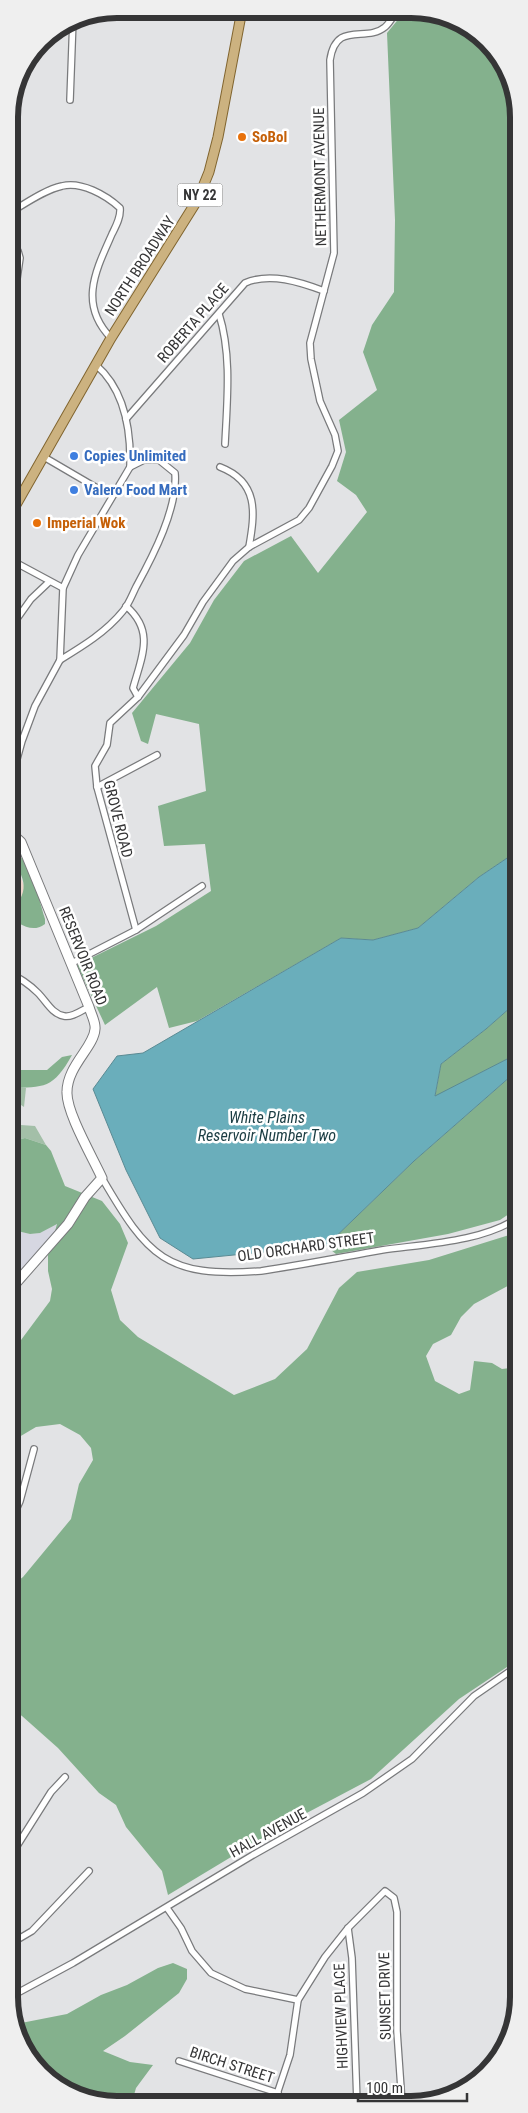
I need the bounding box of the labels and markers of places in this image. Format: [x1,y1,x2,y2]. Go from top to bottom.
place label: SoBol [252,128,287,146]
marker: SoBol [236,131,248,143]
place label: Copies Unlimited [84,447,186,465]
marker: Copies Unlimited [68,450,80,462]
place label: Valero Food Mart [84,481,188,499]
marker: Valero Food Mart [68,484,80,496]
place label: Imperial Wok [47,514,126,532]
marker: Imperial Wok [31,517,43,529]

